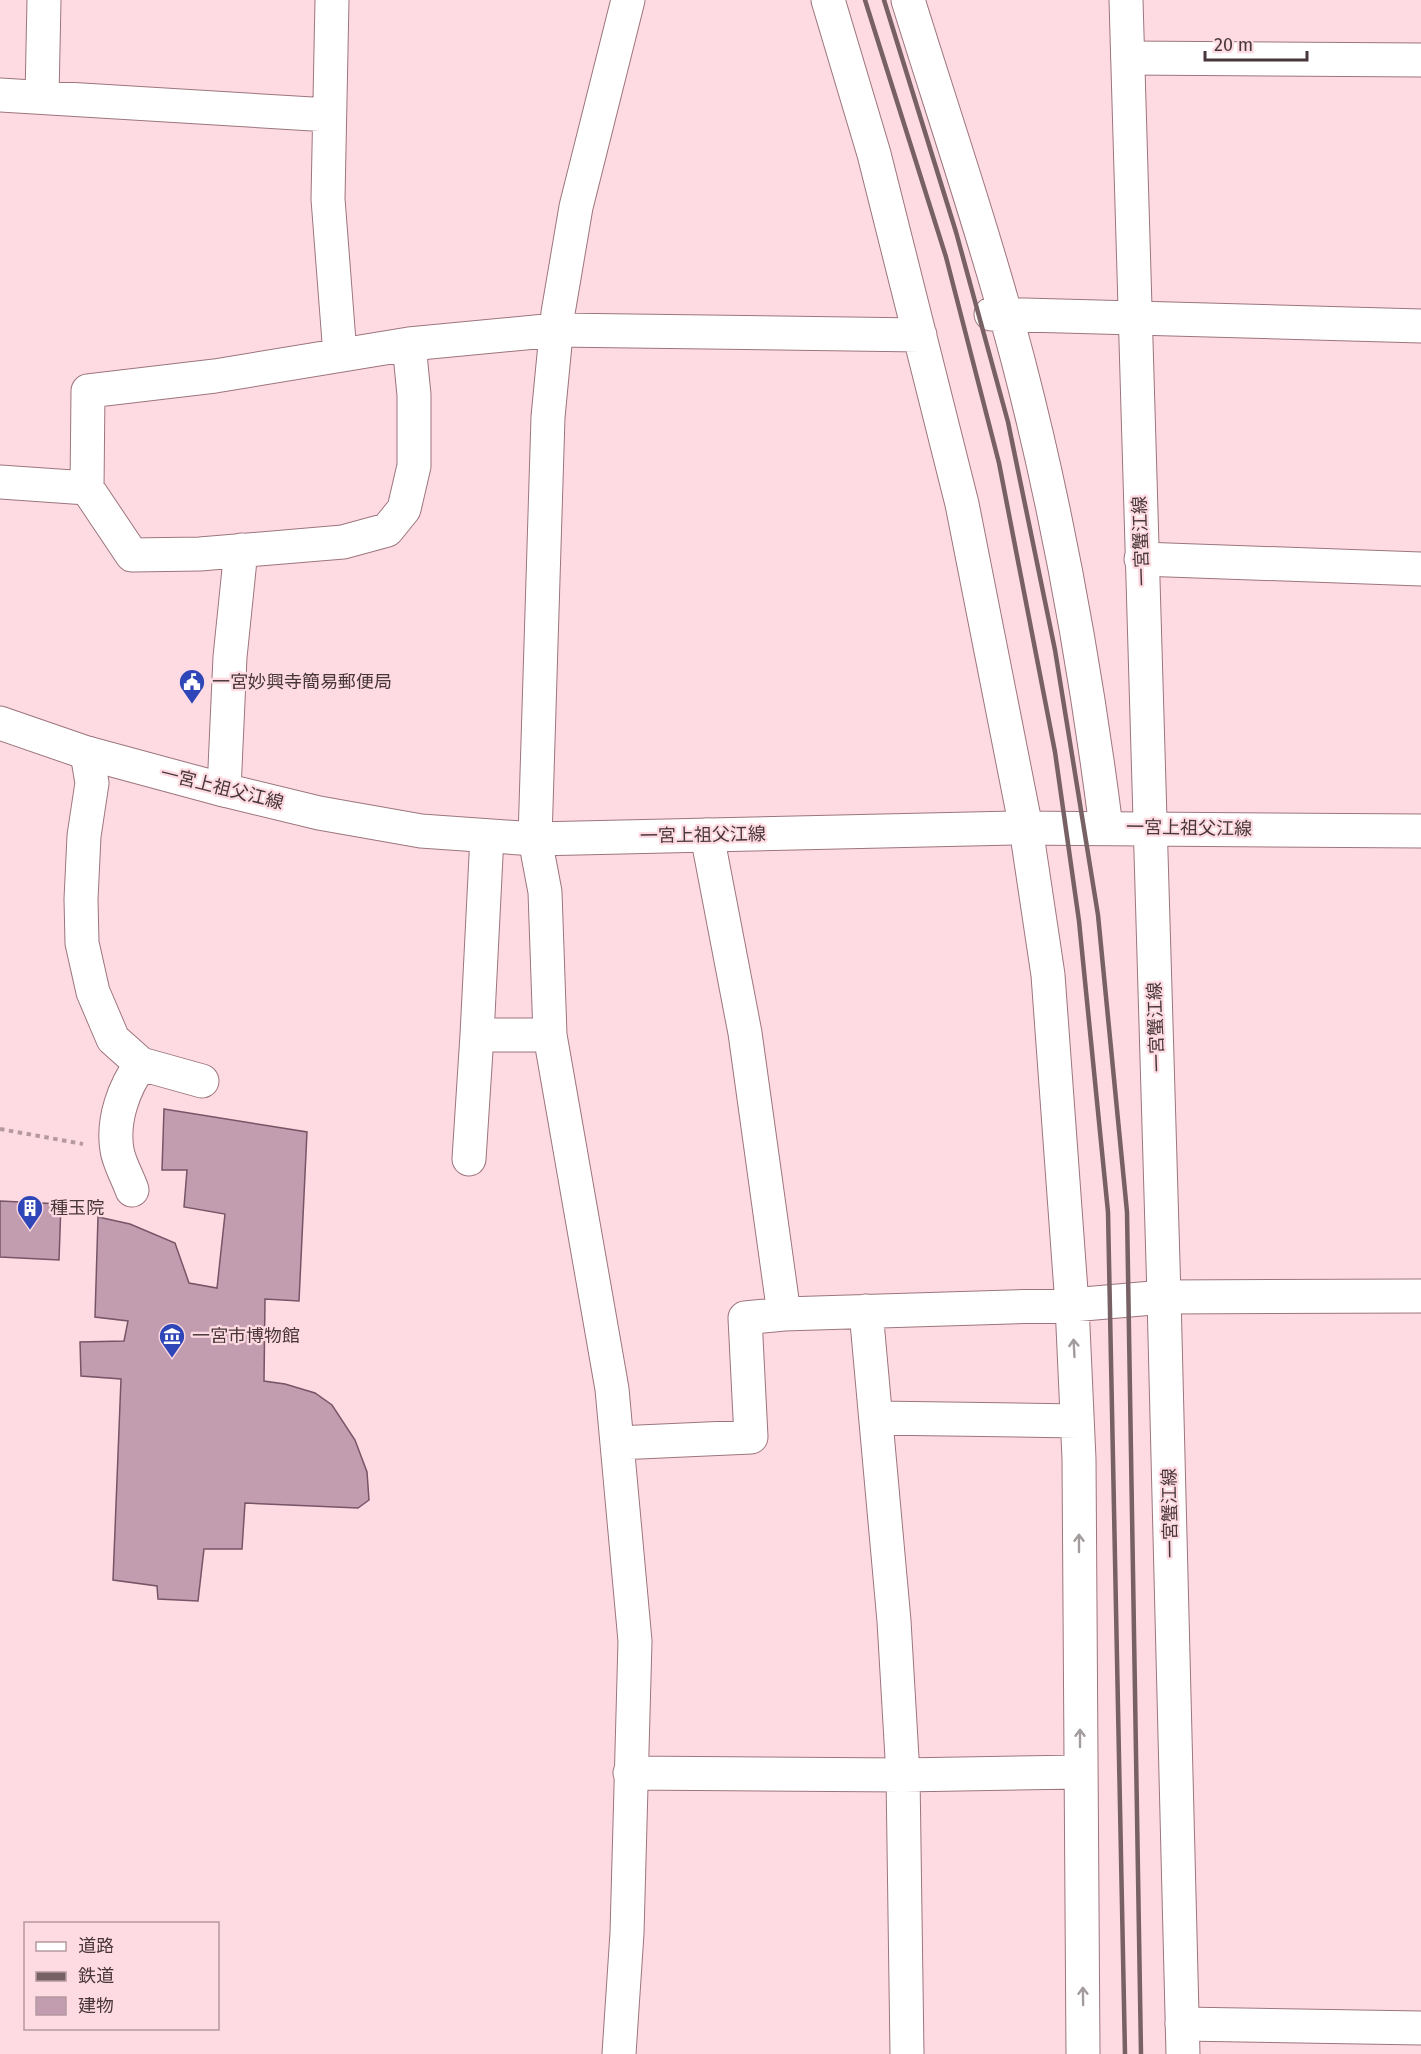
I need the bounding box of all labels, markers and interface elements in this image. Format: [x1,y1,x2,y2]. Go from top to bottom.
scale bar [1205,24,1307,62]
text: 20 m [1214,34,1253,56]
street label: 一宮蟹江線 [1128,496,1154,586]
public building icon: 一宮妙興寺簡易郵便局 [177,667,207,705]
place label: 一宮妙興寺簡易郵便局 [212,671,392,693]
street label: 一宮上祖父江線 [158,762,286,814]
street label: 一宮上祖父江線 [1126,816,1252,840]
street label: 一宮上祖父江線 [640,823,766,847]
street label: 一宮蟹江線 [1143,982,1169,1072]
building icon: 種玉院 [15,1193,45,1231]
place label: 種玉院 [50,1197,104,1219]
museum icon: 一宮市博物館 [157,1321,187,1359]
place label: 一宮市博物館 [192,1325,300,1347]
one-way arrow [1069,1338,1080,1358]
street label: 一宮蟹江線 [1158,1468,1182,1558]
one-way arrow [1073,1533,1085,1553]
one-way arrow [1074,1728,1086,1748]
legend [24,1922,219,2030]
text: 道路 [78,1935,114,1957]
text: 鉄道 [78,1965,114,1987]
one-way arrow [1077,1986,1088,2006]
text: 建物 [78,1995,114,2017]

